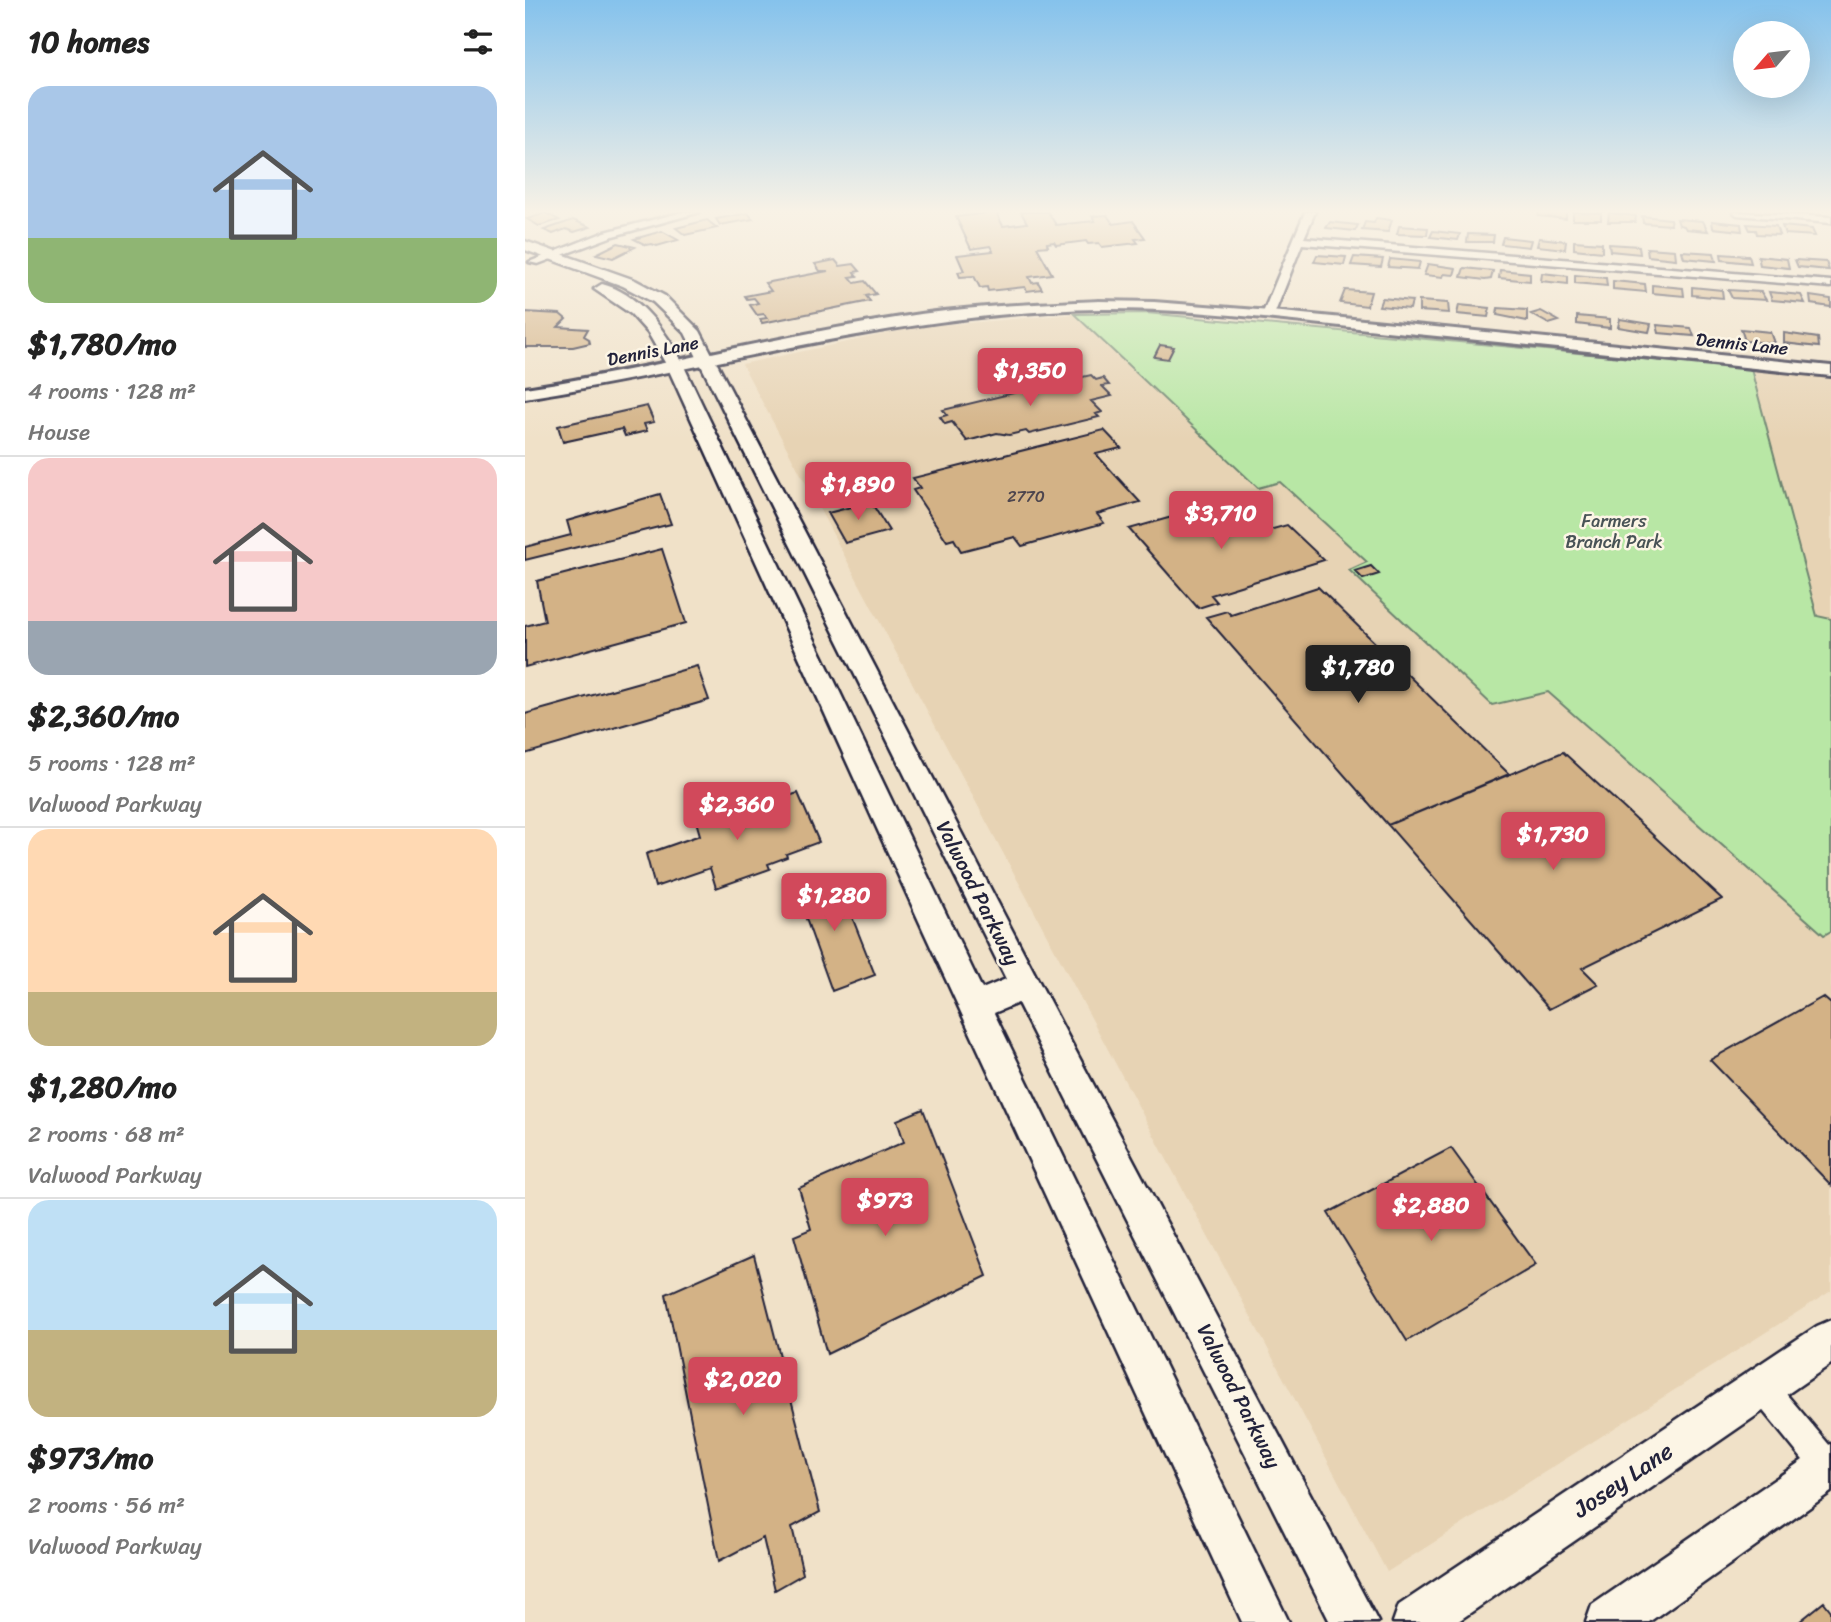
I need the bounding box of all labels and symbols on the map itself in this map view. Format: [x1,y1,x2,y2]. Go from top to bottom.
north arrow [1733,21,1809,98]
street label: Dennis Lane [1694,323,1790,365]
street label: Dennis Lane [604,326,702,376]
pin: $1,350 [973,348,1087,408]
pin: $1,890 [801,462,915,522]
house number: 2770 [1007,482,1045,511]
pin: $3,710 [1164,491,1278,551]
park label: Farmers Branch Park [1565,505,1663,558]
pin: $1,780 [1301,646,1415,705]
pin: $2,360 [680,782,794,842]
pin: $1,730 [1496,812,1610,872]
street label: Valwood Parkway [925,814,1031,972]
pin: $1,280 [777,874,891,933]
pin: $973 [844,1178,926,1238]
pin: $2,880 [1374,1184,1488,1243]
street label: Valwood Parkway [1186,1317,1292,1475]
pin: $2,020 [686,1358,800,1417]
street label: Josey Lane [1563,1431,1682,1530]

